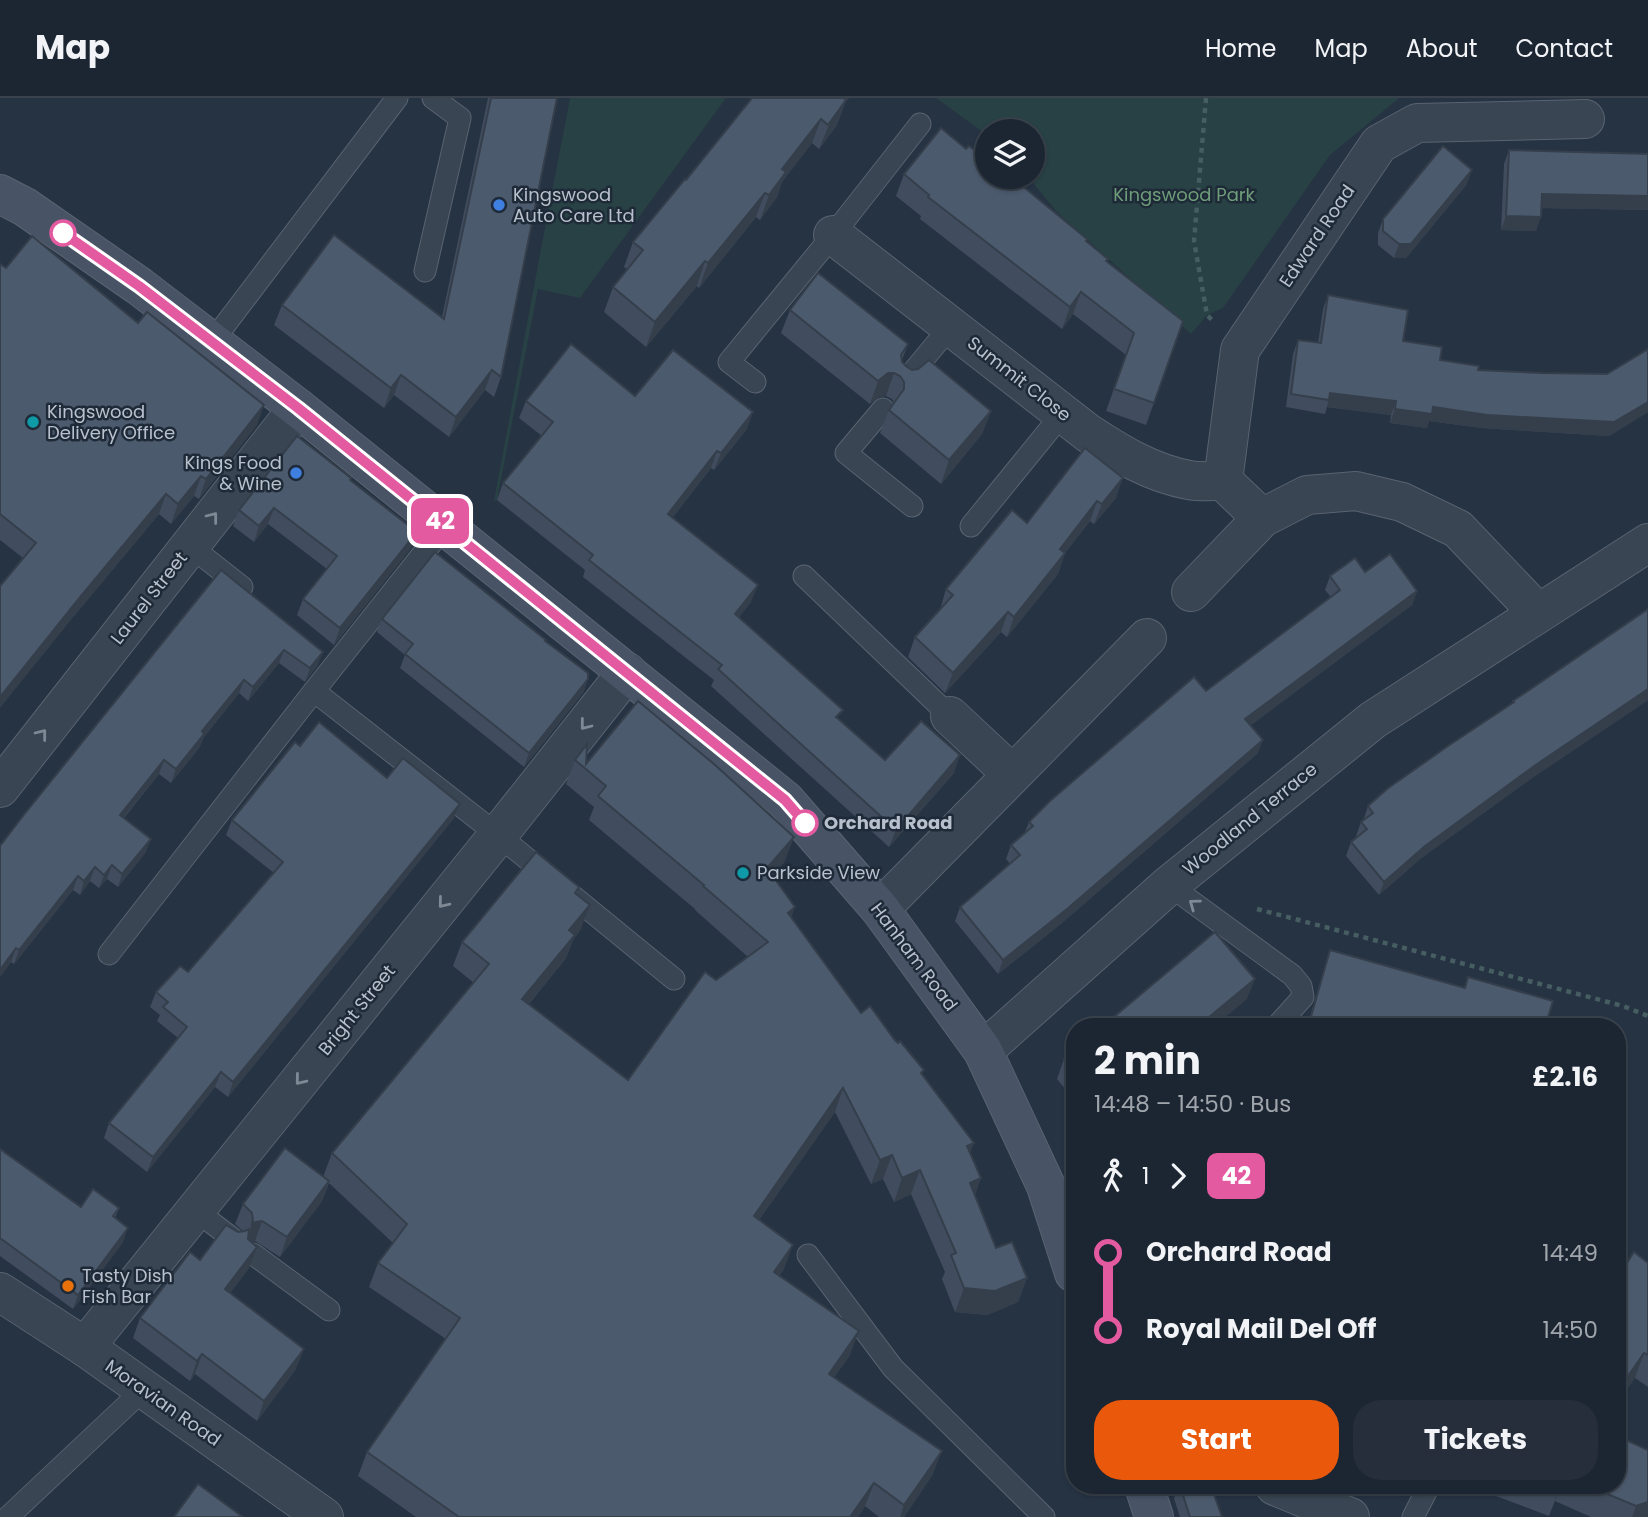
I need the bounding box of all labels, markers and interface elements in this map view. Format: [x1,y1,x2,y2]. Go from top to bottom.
text: Map [35,24,110,71]
text: Home [1205,32,1277,65]
text: Map [1315,32,1368,65]
text: About [1406,32,1477,65]
text: Contact [1515,32,1613,65]
map controls [975,119,1045,189]
button: layers [975,119,1045,189]
street label: Edward Road [1273,179,1360,292]
place label: Kingswood Auto Care Ltd [513,182,635,228]
park label: Kingswood Park [1113,182,1256,207]
marker: Kingswood Auto Care Ltd [491,197,507,213]
unlabelled marker [50,220,76,246]
street label: Summit Close [962,330,1076,427]
place label: Kingswood Delivery Office [47,399,175,445]
marker: Kingswood Delivery Office [25,414,41,430]
place label: Kings Food & Wine [185,450,282,496]
marker: Kings Food & Wine [288,465,304,481]
line badge: 42 [408,498,472,544]
text: 42 [425,504,455,537]
one-way arrow [205,512,218,524]
street label: Laurel Street [105,546,193,649]
one-way arrow [580,718,593,730]
one-way arrow [34,729,47,742]
street label: Woodland Terrace [1177,757,1322,881]
marker: Orchard Road [792,810,818,836]
place label: Orchard Road [824,810,952,835]
place label: Parkside View [757,860,880,885]
marker: Parkside View [735,865,751,881]
one-way arrow [439,895,451,908]
street label: Hanham Road [865,897,963,1016]
one-way arrow [1189,900,1202,912]
street label: Bright Street [312,959,401,1060]
text: 2 min [1094,1034,1201,1087]
text: £2.16 [1532,1059,1598,1095]
one-way arrow [295,1072,308,1084]
text: 14:48 – 14:50 · Bus [1094,1088,1291,1120]
icon: walk [1094,1157,1132,1195]
icon: forward [1159,1157,1197,1195]
text: 42 [1221,1159,1251,1192]
text: 1 [1142,1160,1149,1192]
text: Orchard Road [1146,1234,1332,1270]
text: 14:49 [1542,1237,1598,1269]
place label: Tasty Dish Fish Bar [82,1263,173,1309]
marker: Tasty Dish Fish Bar [60,1278,76,1294]
text: Royal Mail Del Off [1146,1311,1376,1347]
text: 14:50 [1542,1314,1598,1346]
street label: Moravian Road [101,1353,226,1452]
button: Start [1094,1400,1339,1480]
button: Tickets [1353,1400,1598,1480]

